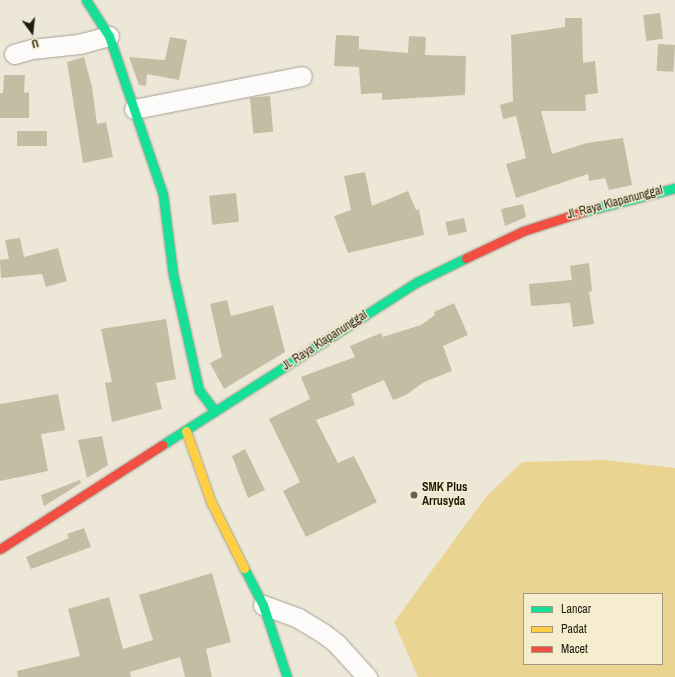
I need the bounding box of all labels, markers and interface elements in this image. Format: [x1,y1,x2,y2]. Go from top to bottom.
north arrow [12,12,52,52]
text: U [30,36,40,51]
street label: Jl. Raya Klapanunggal [566,183,664,223]
street label: Jl. Raya Klapanunggal [280,308,370,374]
place label: SMK Plus Arrusyda [422,481,467,509]
marker: SMK Plus Arrusyda [409,490,419,500]
legend [523,593,663,665]
text: Lancar [561,601,591,617]
text: Padat [561,621,587,637]
text: Macet [561,641,588,657]

